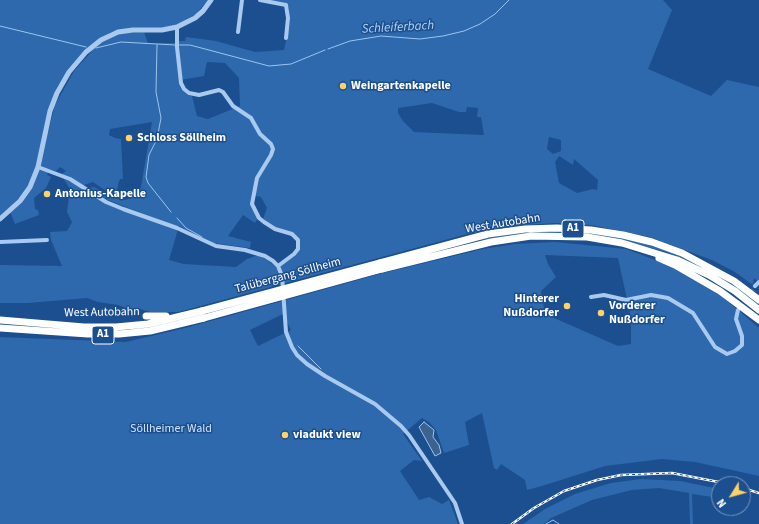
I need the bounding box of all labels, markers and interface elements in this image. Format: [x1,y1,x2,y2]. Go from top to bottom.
water label: Schleiferbach [362,18,434,38]
place label: Weingartenkapelle [351,79,451,93]
marker: Weingartenkapelle [338,81,348,91]
place label: Schloss Söllheim [137,131,226,145]
marker: Schloss Söllheim [124,133,134,143]
place label: Antonius-Kapelle [55,187,146,201]
marker: Antonius-Kapelle [42,189,52,199]
street label: West Autobahn [465,211,541,237]
road number: A1 [562,220,584,238]
street label: Talübergang Söllheim [233,255,343,297]
place label: Hinterer Nußdorfer [503,292,559,320]
place label: Vorderer Nußdorfer [609,299,665,327]
marker: Hinterer Nußdorfer [562,301,572,311]
street label: West Autobahn [64,305,140,321]
marker: Vorderer Nußdorfer [596,308,606,318]
road number: A1 [92,326,114,344]
park label: Söllheimer Wald [130,422,212,436]
place label: viadukt view [293,428,361,442]
marker: viadukt view [280,430,290,440]
north arrow [711,476,751,516]
text: N [714,495,730,510]

